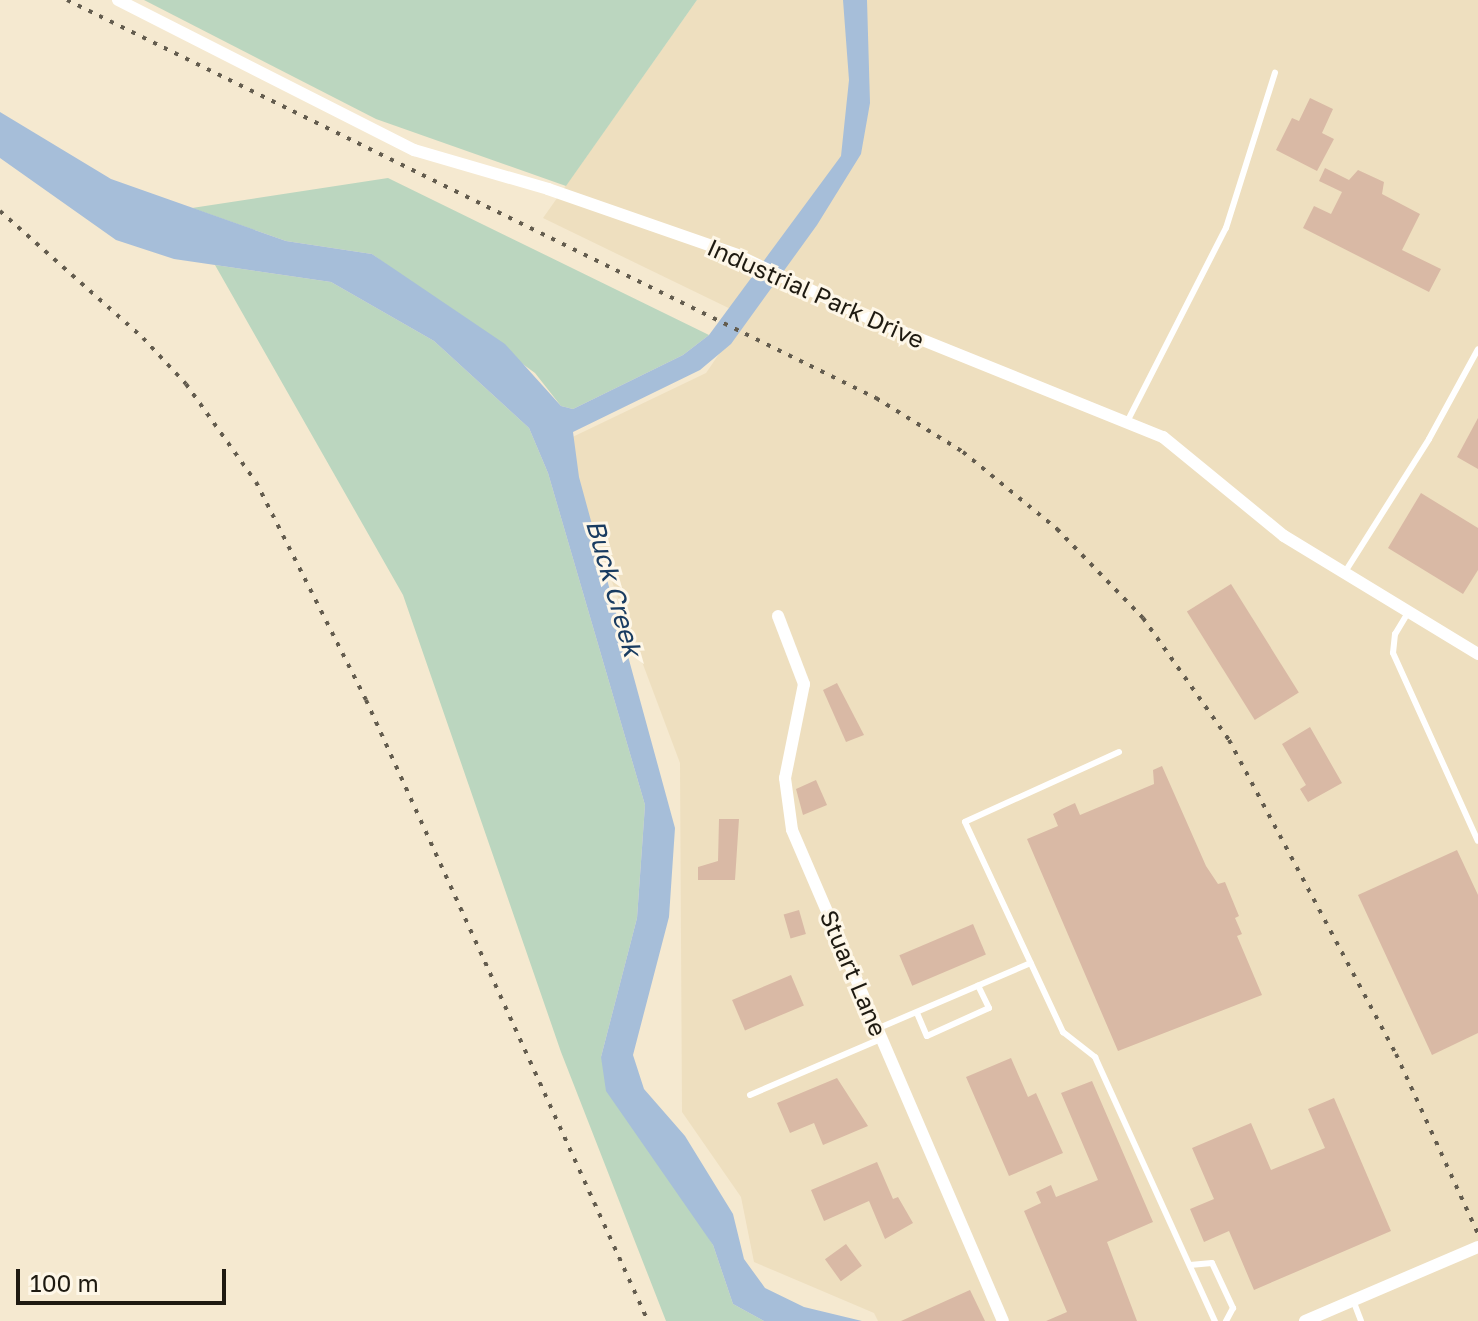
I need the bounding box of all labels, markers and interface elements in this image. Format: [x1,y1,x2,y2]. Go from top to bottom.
street label: Industrial Park Drive [703,232,929,354]
water label: Buck Creek [580,516,648,660]
street label: Stuart Lane [815,906,893,1040]
scale bar [20,1253,230,1303]
text: 100 m [30,1268,99,1297]

